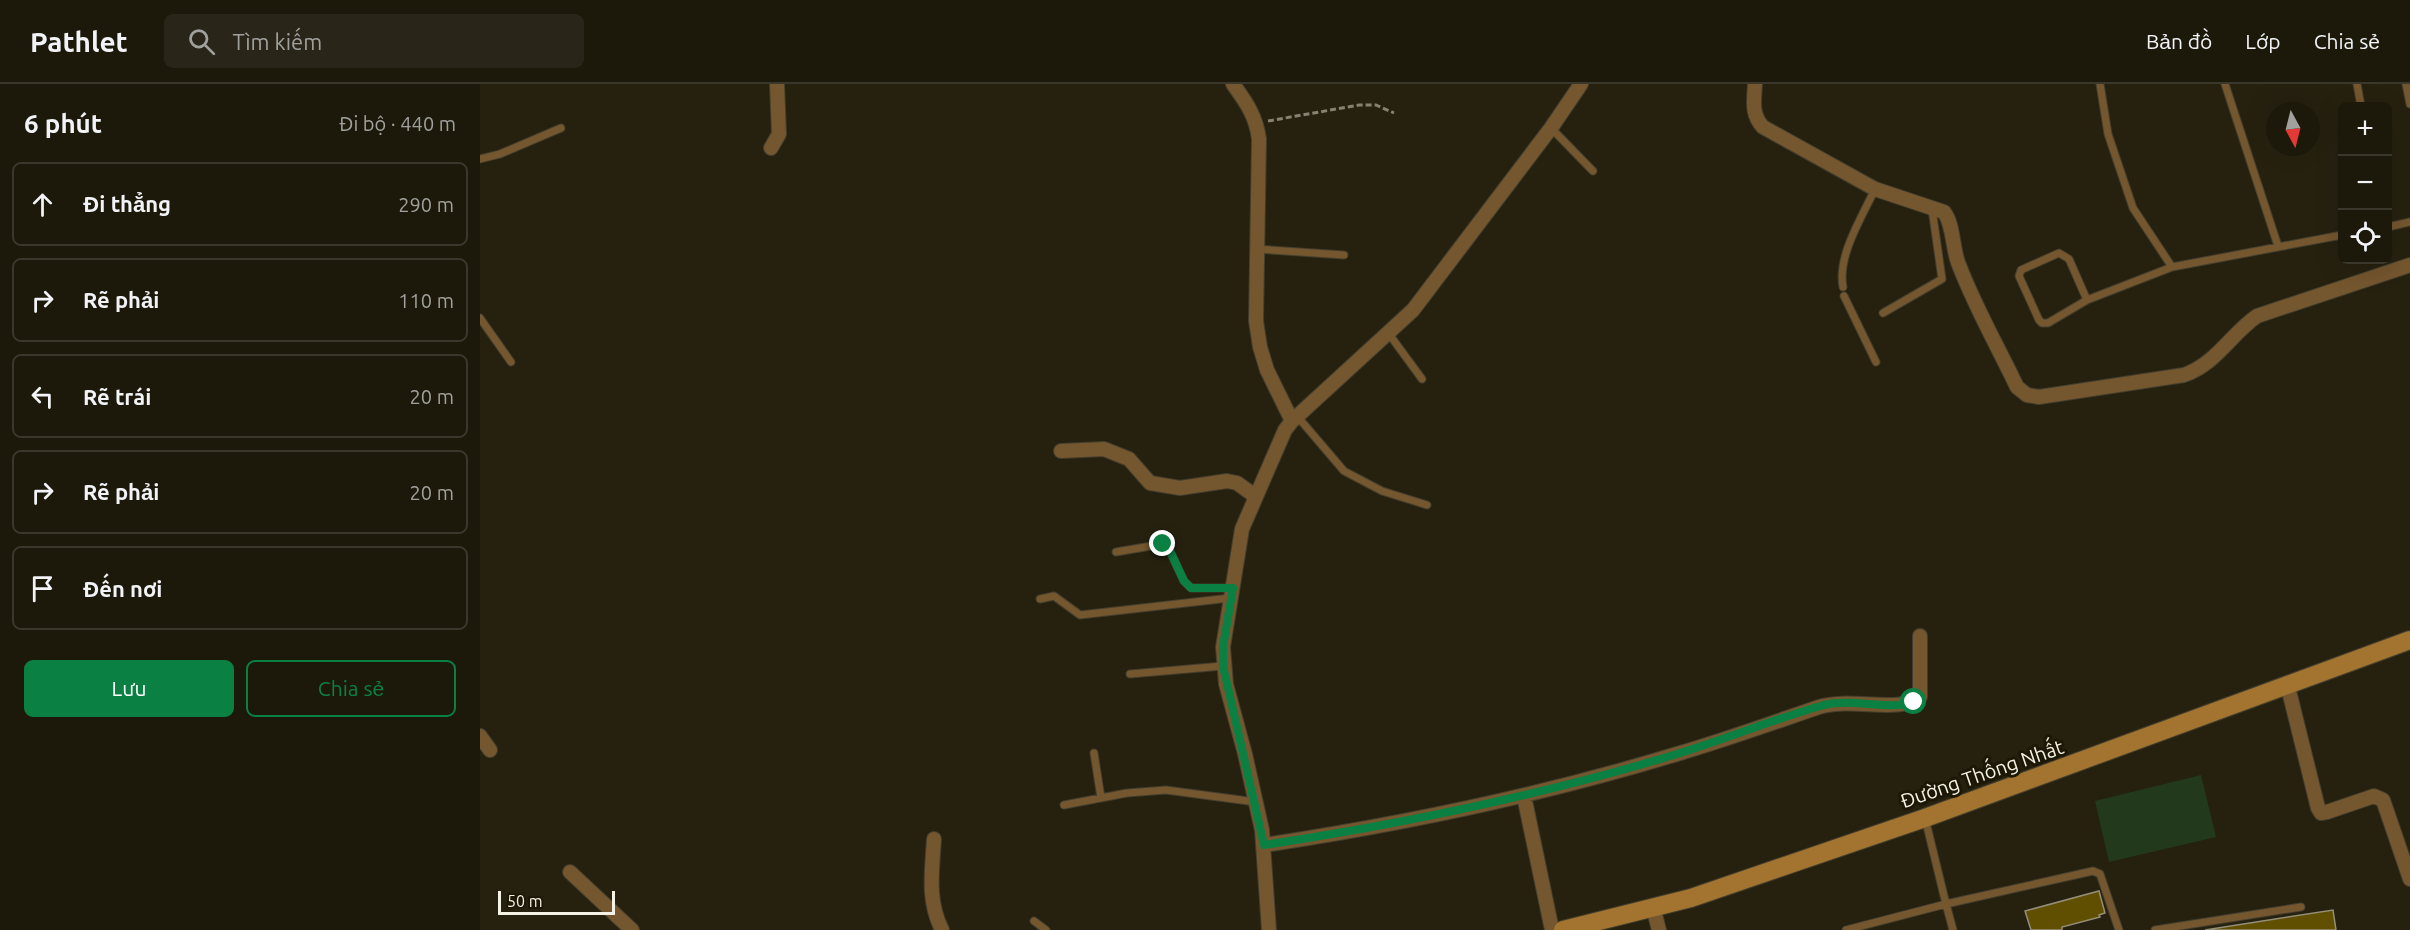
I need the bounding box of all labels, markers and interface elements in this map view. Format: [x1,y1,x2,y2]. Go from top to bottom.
search box [164,14,584,68]
icon: search [185,25,218,58]
text: Pathlet [30,26,128,57]
text: Tìm kiếm [233,29,322,54]
text: Bản đồ [2146,29,2212,53]
text: Lớp [2245,29,2281,53]
text: Chia sẻ [2314,29,2380,53]
north arrow [2266,102,2320,156]
map controls [2338,102,2392,264]
button: + [2338,102,2392,156]
text: 6 phút [24,109,102,138]
text: Đi bộ · 440 m [339,112,456,135]
button: − [2338,156,2392,210]
icon: ahead [26,188,59,221]
text: Đi thẳng [83,191,171,216]
text: 290 m [398,193,454,216]
button: locate [2338,210,2392,264]
icon: right [26,284,59,317]
text: Rẽ phải [83,287,159,312]
text: 110 m [398,289,454,312]
icon: left [26,380,59,413]
text: Rẽ trái [83,384,151,409]
text: 20 m [410,385,454,408]
icon: right [26,476,59,509]
text: Rẽ phải [83,479,159,504]
text: 20 m [410,481,454,504]
route end [1149,530,1175,556]
icon: arrive [26,572,59,605]
text: Đến nơi [83,576,162,601]
button: Lưu [24,660,234,717]
button: Chia sẻ [246,660,456,717]
route start [1900,688,1926,714]
street label: Đường Thống Nhất [1896,732,2067,812]
scale bar [498,888,615,916]
text: 50 m [507,892,543,910]

